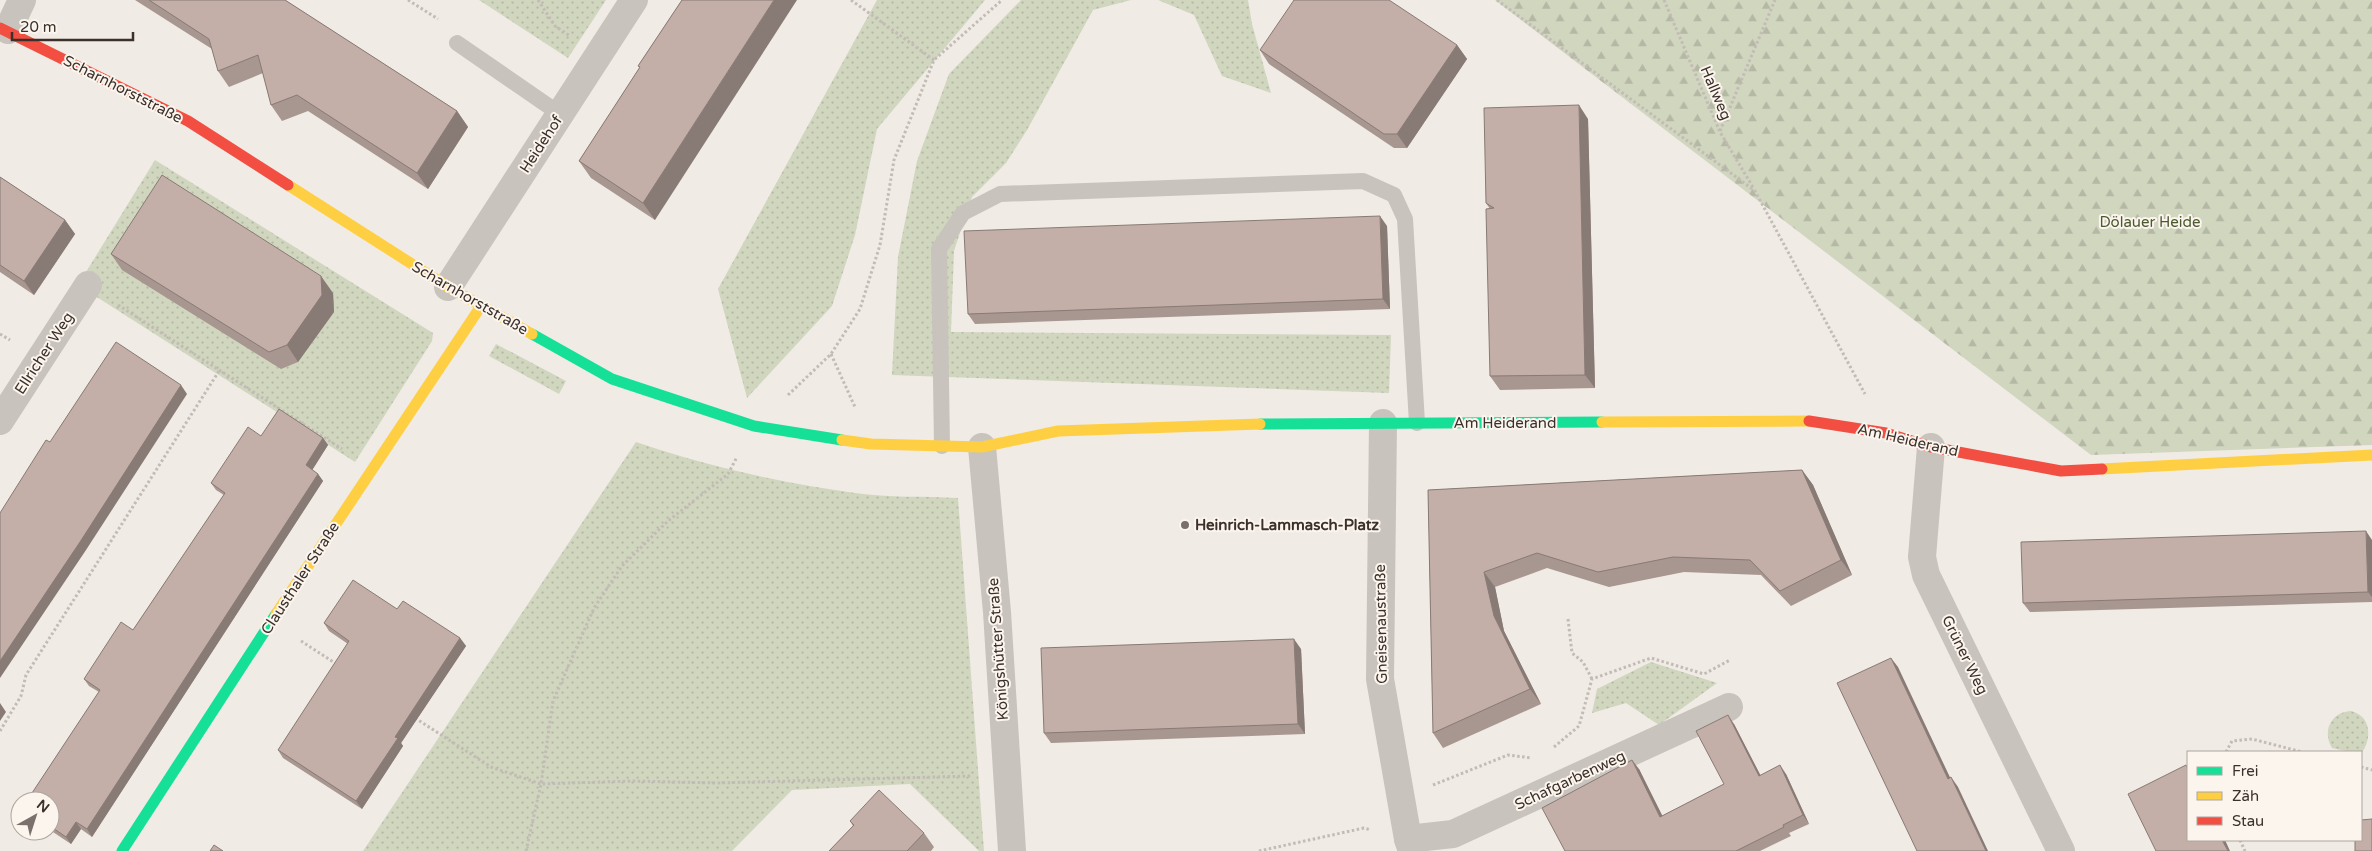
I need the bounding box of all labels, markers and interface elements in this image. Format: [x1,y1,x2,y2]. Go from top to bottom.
scale bar [12,10,134,42]
text: 20 m [20,18,57,36]
street label: Scharnhorststraße [60,51,186,127]
street label: Hallweg [1697,63,1735,123]
street label: Heidehof [516,112,566,176]
park label: Dölauer Heide [2100,213,2200,231]
street label: Scharnhorststraße [409,257,531,339]
street label: Ellricher Weg [11,309,77,397]
street label: Am Heiderand [1454,414,1556,432]
street label: Am Heiderand [1856,420,1960,460]
place label: Heinrich-Lammasch-Platz [1195,516,1379,534]
street label: Clausthaler Straße [257,518,343,638]
marker: Heinrich-Lammasch-Platz [1179,519,1191,531]
street label: Gneisenaustraße [1371,564,1391,684]
street label: Königshütter Straße [984,577,1012,721]
street label: Grüner Weg [1938,612,1992,698]
street label: Schafgarbenweg [1512,746,1628,814]
legend [2187,751,2362,841]
text: Frei [2232,762,2258,780]
text: Zäh [2232,787,2259,805]
north arrow [10,791,60,841]
text: N [33,796,53,816]
text: Stau [2232,812,2264,830]

